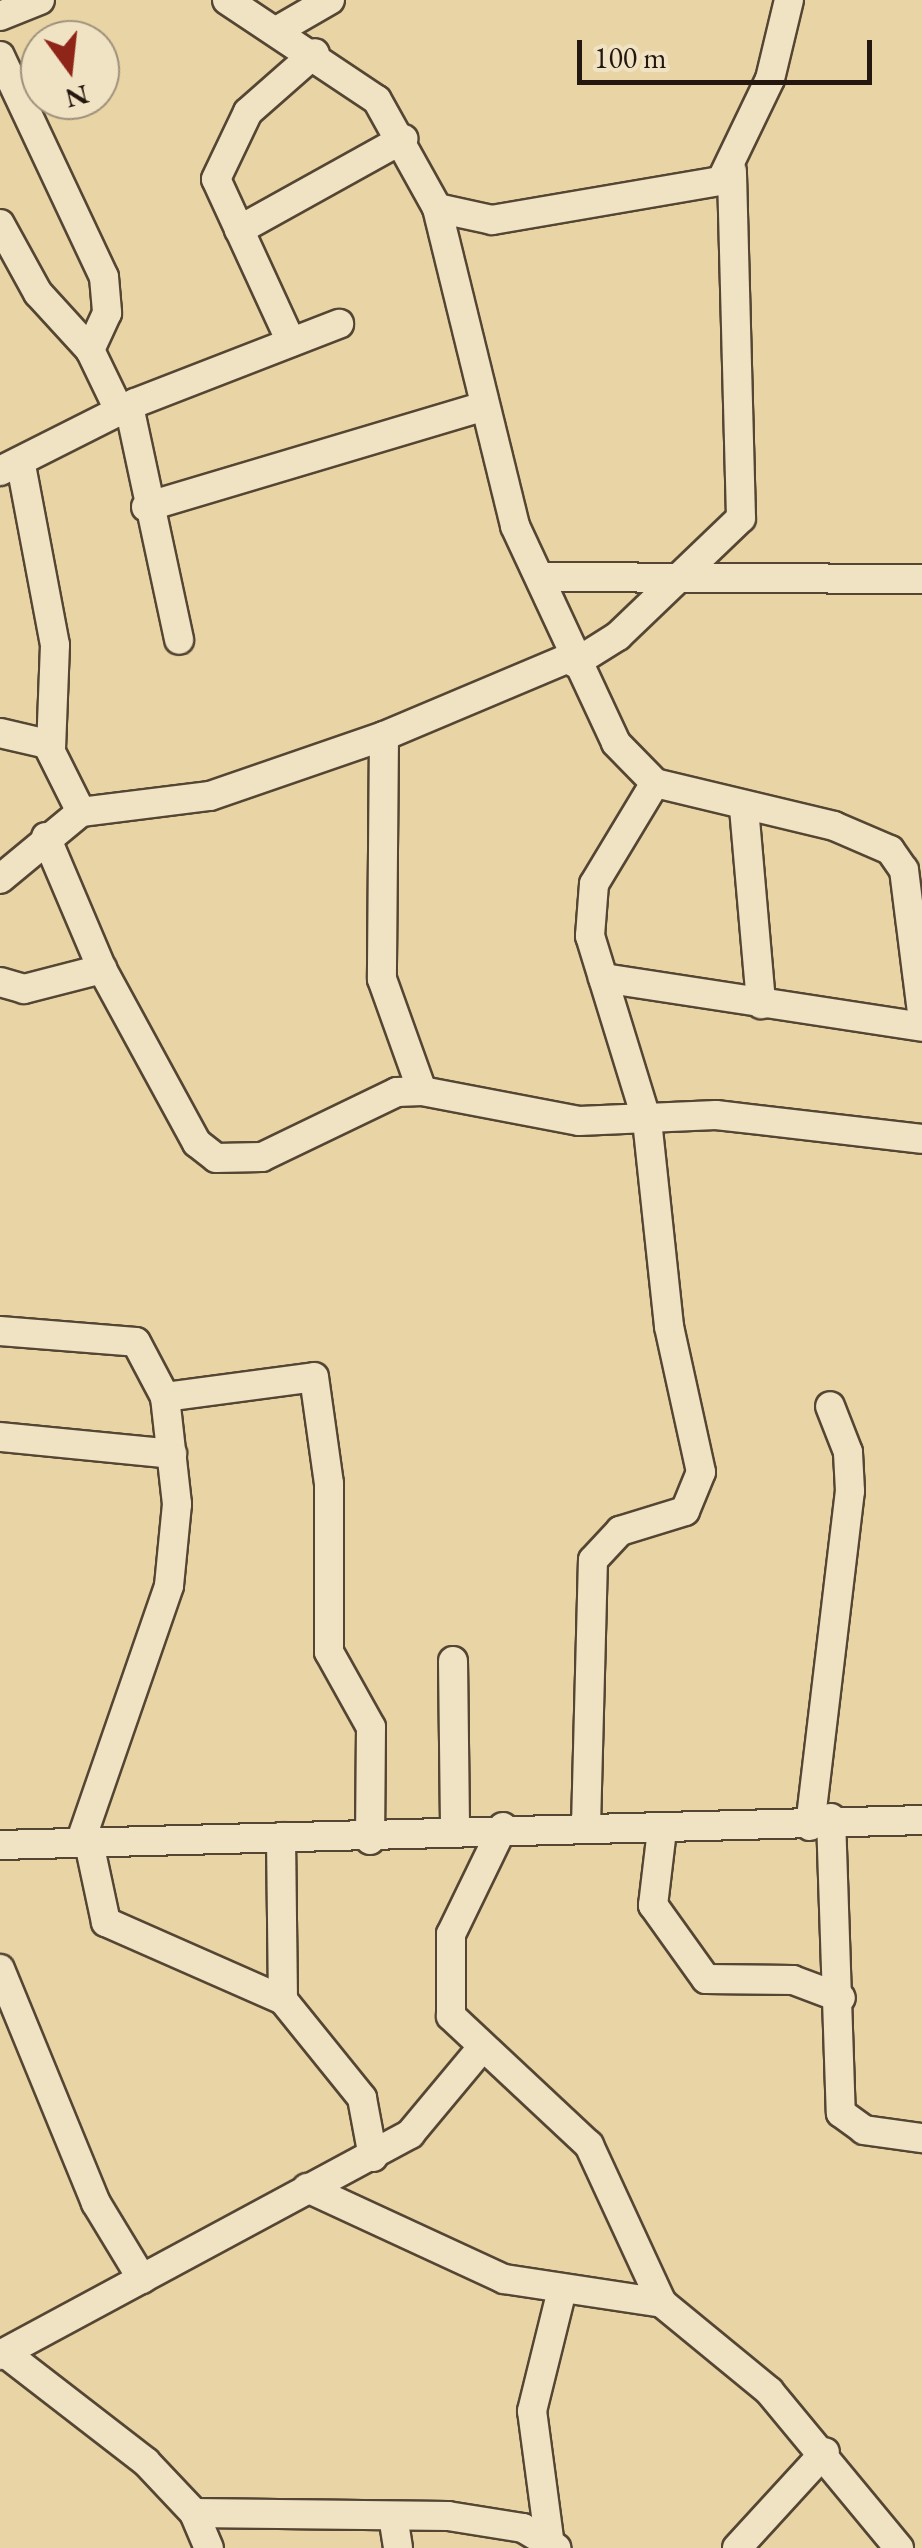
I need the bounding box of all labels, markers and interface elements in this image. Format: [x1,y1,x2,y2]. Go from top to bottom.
north arrow [20,20,120,120]
scale bar [582,20,877,82]
text: 100 m [594,38,667,77]
text: N [62,77,93,117]

